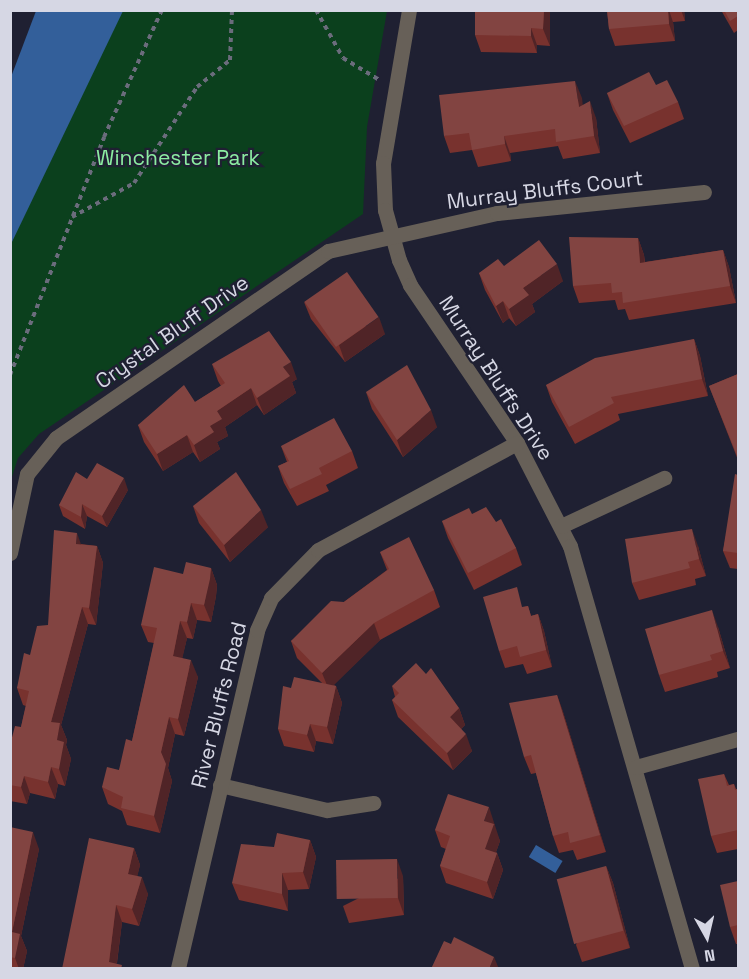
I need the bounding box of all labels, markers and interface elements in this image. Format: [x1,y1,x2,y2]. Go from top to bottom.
park label: Winchester Park [96,145,260,171]
street label: Murray Bluffs Court [445,165,645,215]
street label: Crystal Bluff Drive [91,270,253,394]
street label: Murray Bluffs Drive [433,291,559,465]
street label: River Bluffs Road [186,619,252,791]
north arrow [677,907,737,967]
text: N [703,944,716,966]

